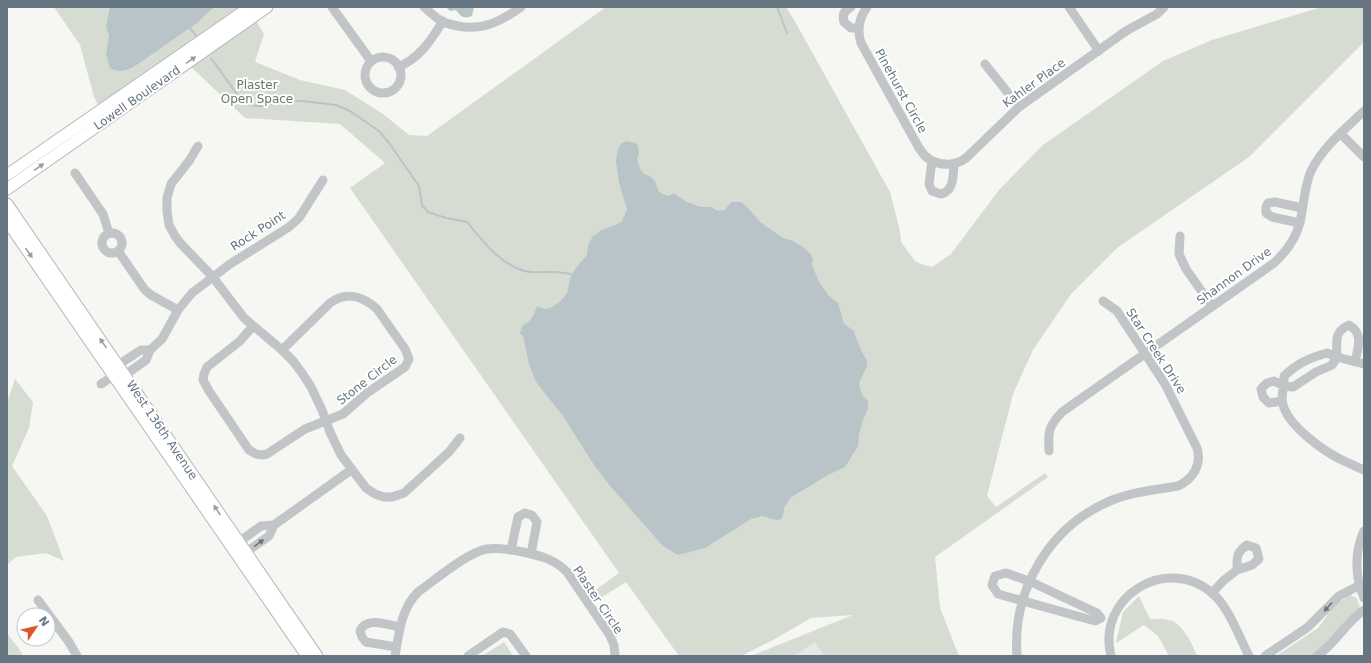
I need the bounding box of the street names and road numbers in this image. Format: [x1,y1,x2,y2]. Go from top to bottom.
street label: Pinehurst Circle [872,47,930,135]
street label: Kahler Place [1000,56,1068,110]
street label: Lowell Boulevard [91,63,183,133]
street label: Rock Point [228,208,288,254]
street label: Shannon Drive [1194,244,1274,308]
street label: Star Creek Drive [1123,306,1189,396]
street label: Stone Circle [334,352,400,408]
street label: West 136th Avenue [124,378,200,482]
street label: Plaster Circle [570,563,626,637]

